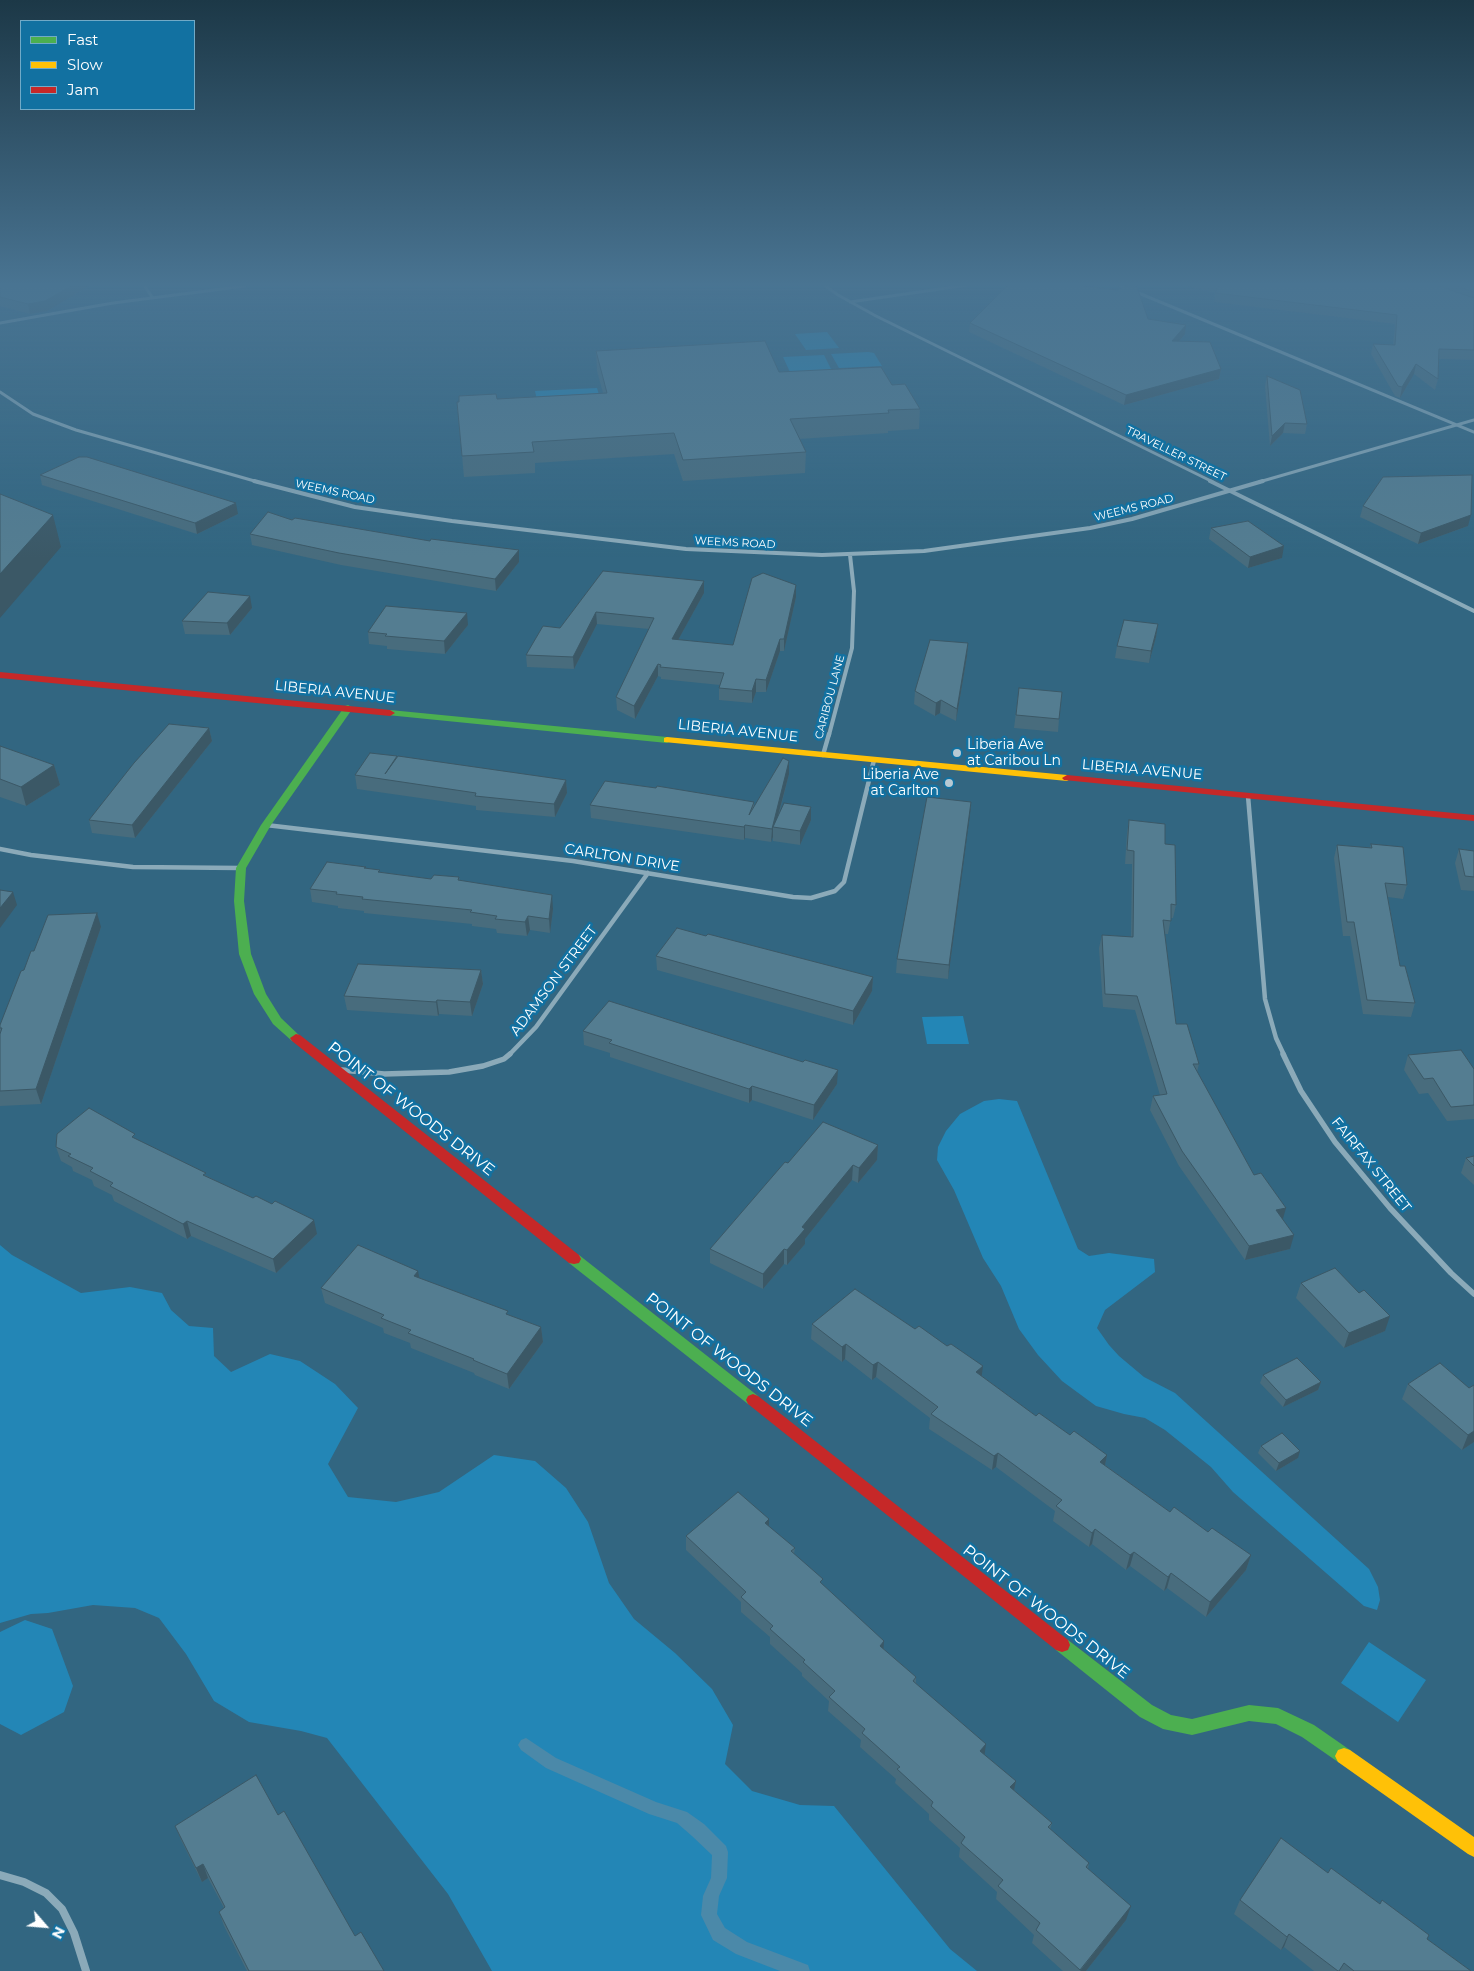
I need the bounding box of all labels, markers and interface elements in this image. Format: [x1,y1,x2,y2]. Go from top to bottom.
legend [20,20,195,110]
text: Fast [67,30,98,49]
text: Slow [67,55,103,74]
text: Jam [67,80,99,99]
street label: TRAVELLER STREET [1124,424,1228,484]
street label: WEEMS ROAD [294,477,376,507]
street label: WEEMS ROAD [1093,492,1175,524]
street label: WEEMS ROAD [694,534,776,552]
street label: CARIBOU LANE [812,653,848,741]
street label: LIBERIA AVENUE [274,677,396,707]
street label: LIBERIA AVENUE [677,716,799,746]
place label: Liberia Ave at Caribou Ln [967,737,1061,770]
marker: Liberia Ave at Caribou Ln [951,747,963,759]
street label: LIBERIA AVENUE [1081,756,1203,784]
place label: Liberia Ave at Carlton [862,767,939,800]
marker: Liberia Ave at Carlton [943,777,955,789]
street label: CARLTON DRIVE [563,841,681,875]
street label: ADAMSON STREET [507,923,601,1039]
street label: POINT OF WOODS DRIVE [324,1038,498,1180]
street label: FAIRFAX STREET [1328,1114,1414,1216]
street label: POINT OF WOODS DRIVE [642,1289,816,1431]
street label: POINT OF WOODS DRIVE [959,1541,1133,1683]
north arrow [20,1901,70,1951]
text: N [48,1924,69,1942]

